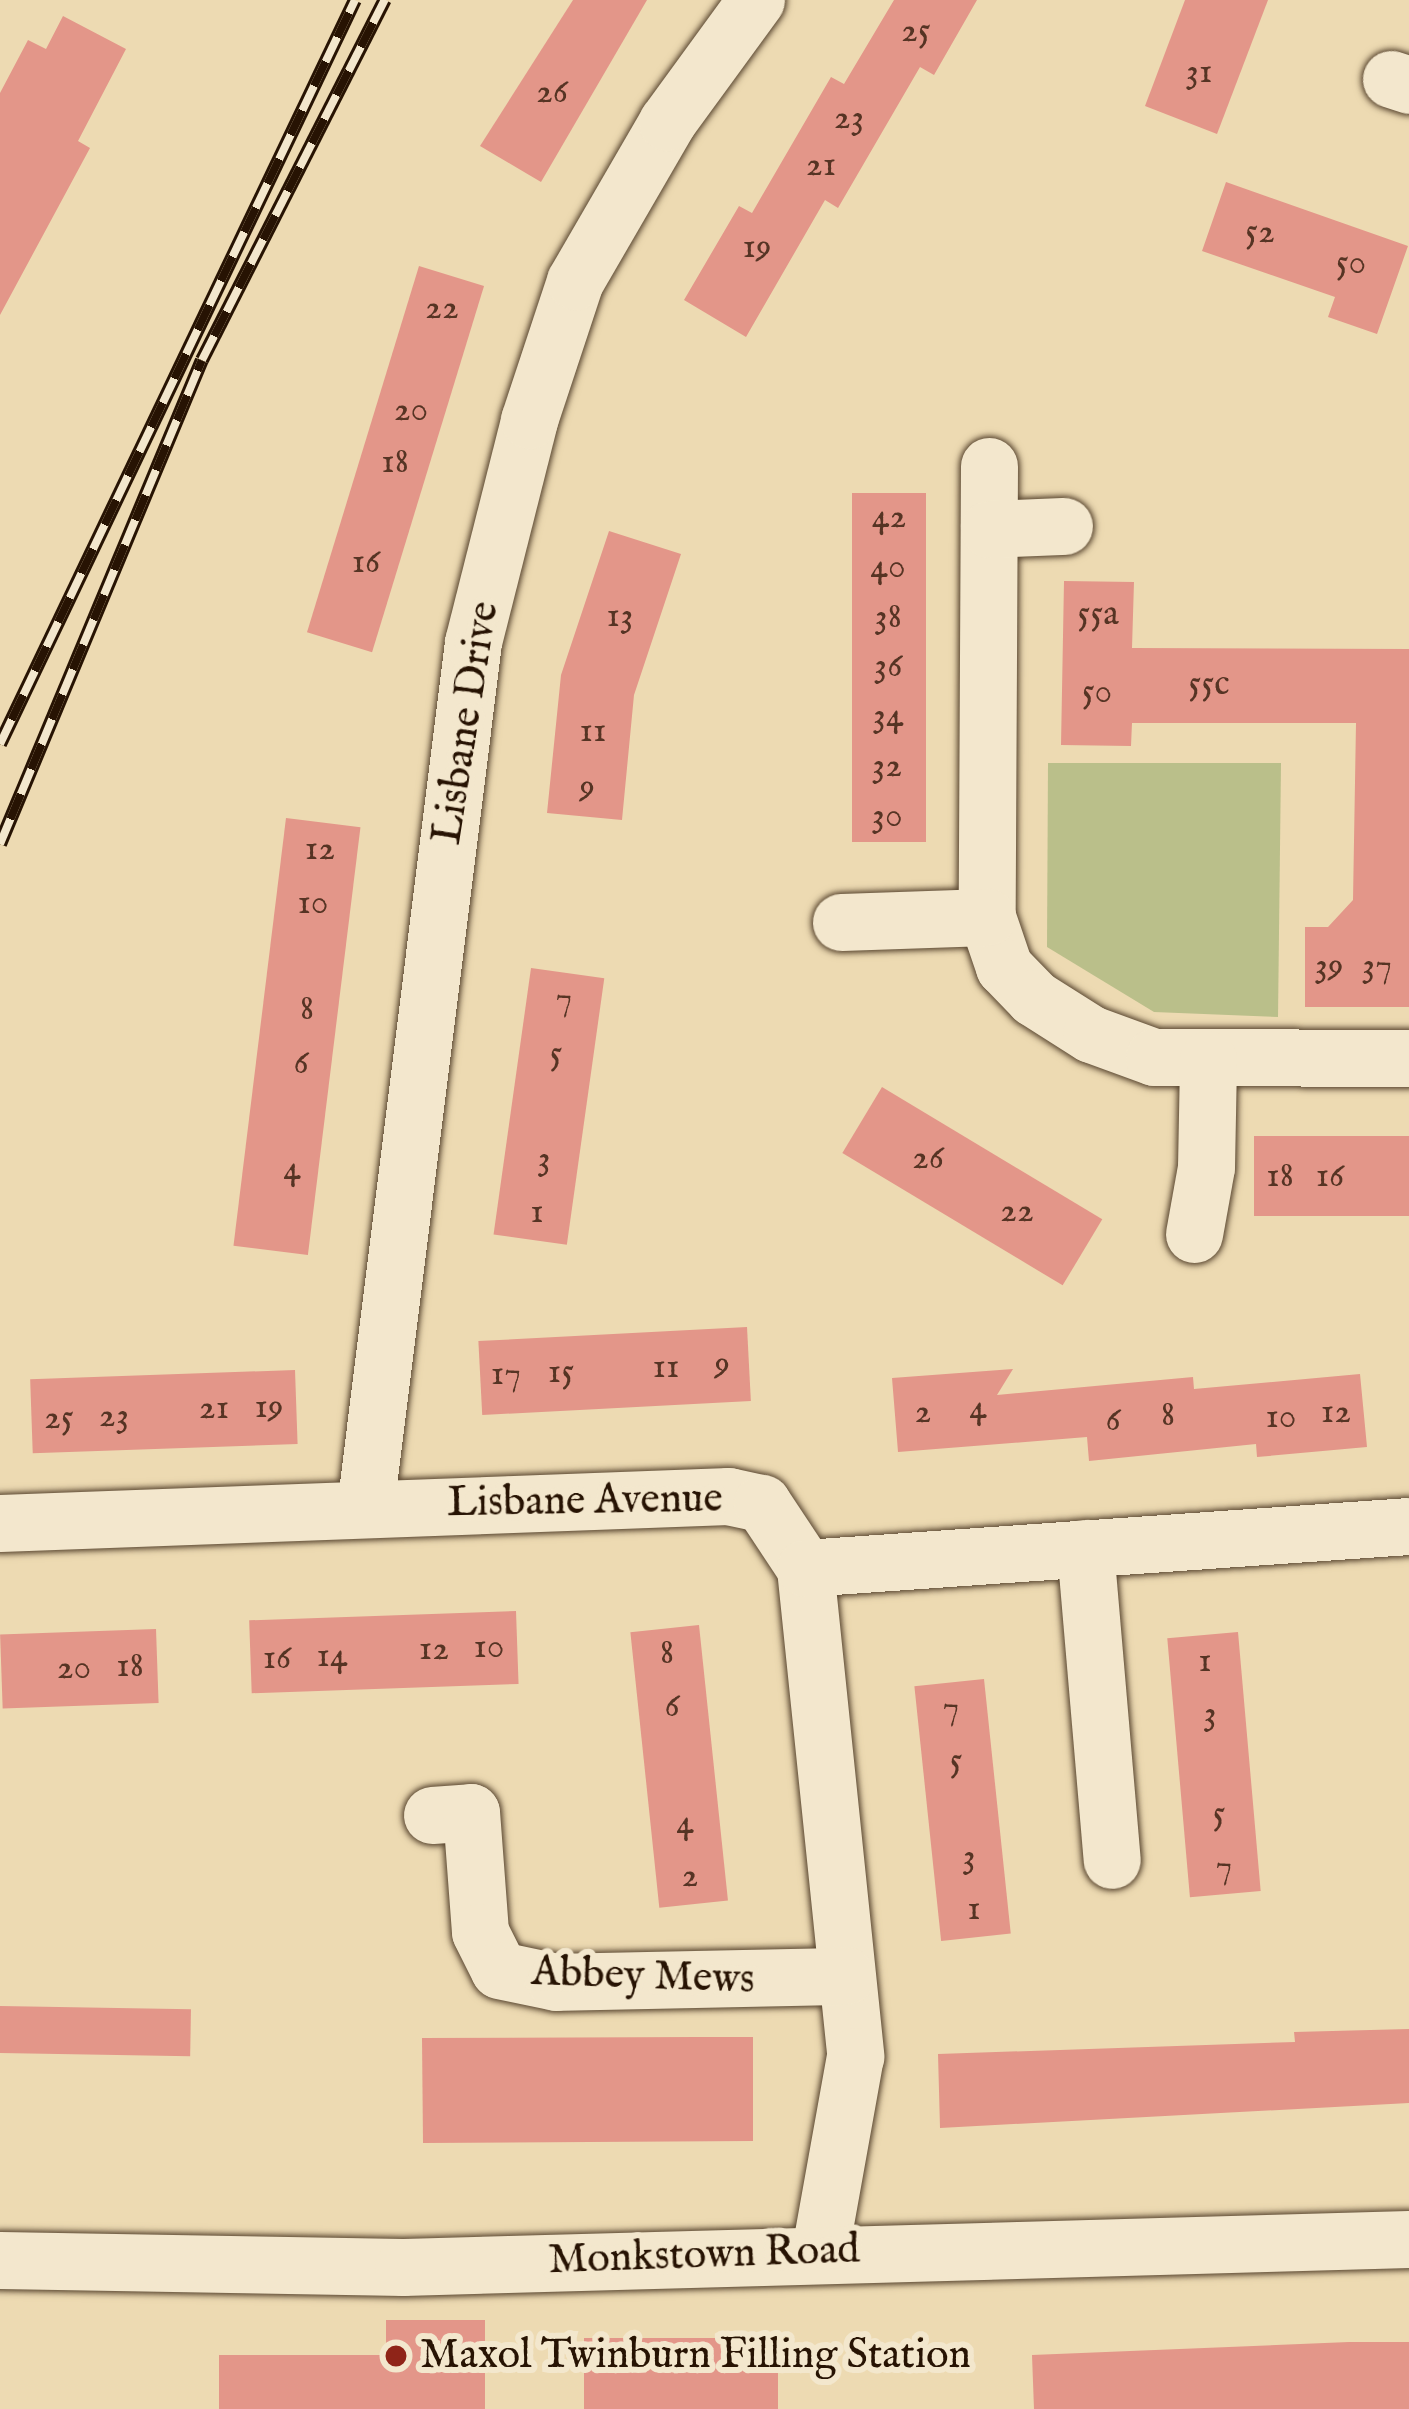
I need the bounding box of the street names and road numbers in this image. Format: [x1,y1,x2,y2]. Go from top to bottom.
street label: Lisbane Drive [423,598,511,848]
street label: Lisbane Avenue [447,1474,723,1530]
street label: Abbey Mews [531,1948,755,2006]
street label: Monkstown Road [547,2225,861,2287]

